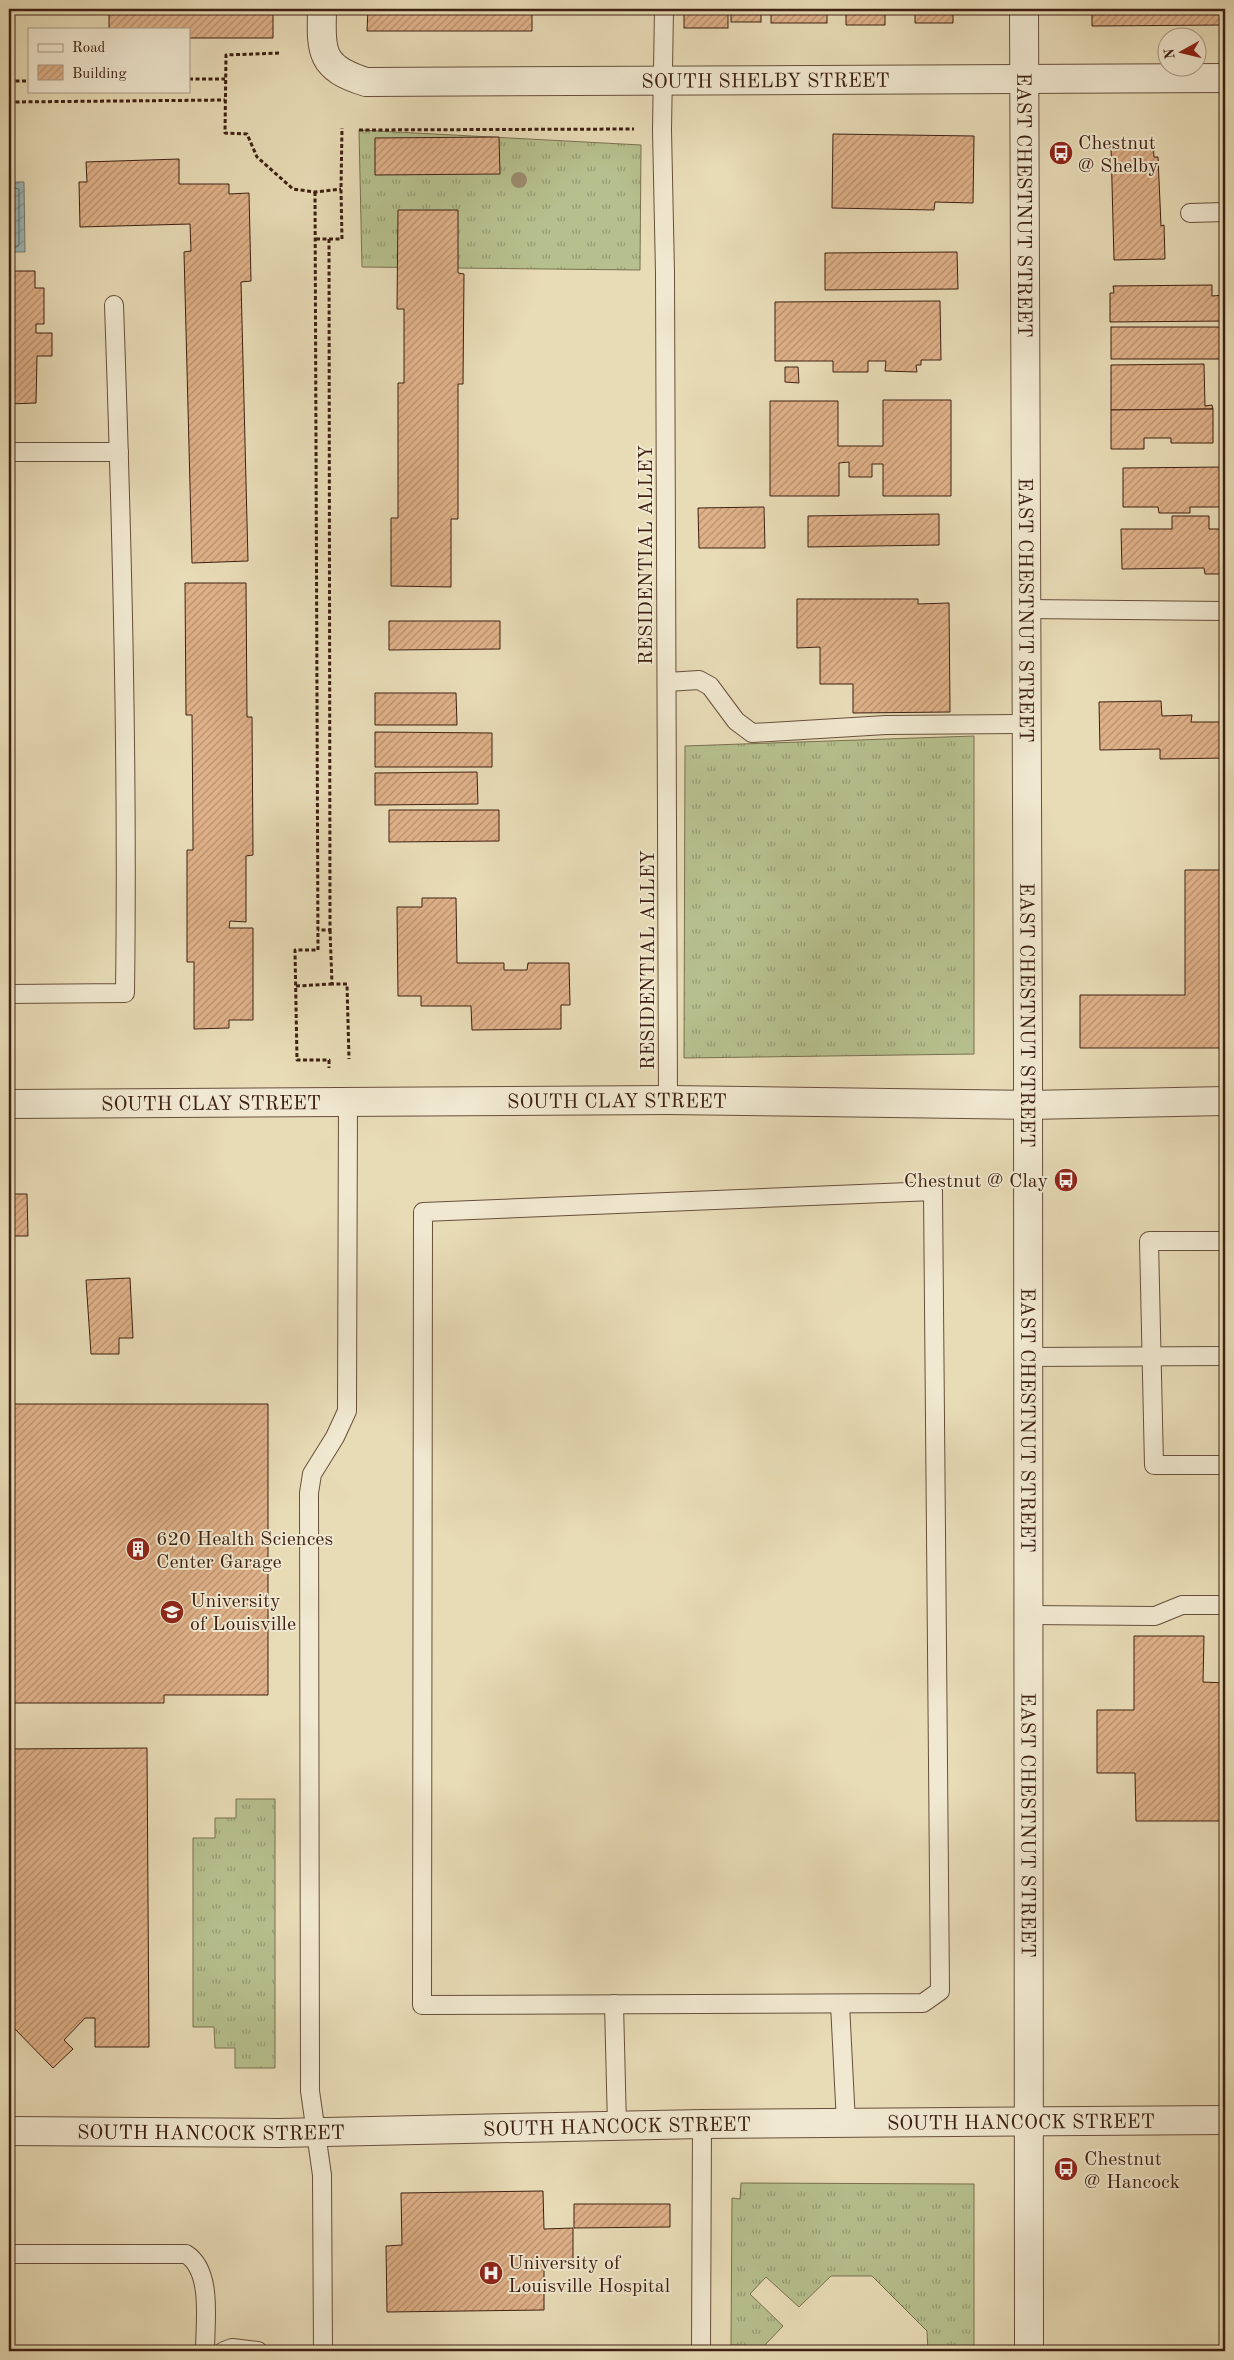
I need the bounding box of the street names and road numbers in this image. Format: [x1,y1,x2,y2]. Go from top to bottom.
street label: SOUTH SHELBY STREET [641,72,890,93]
street label: EAST CHESTNUT STREET [1012,73,1033,337]
street label: RESIDENTIAL ALLEY [637,445,657,665]
street label: EAST CHESTNUT STREET [1014,478,1035,742]
street label: RESIDENTIAL ALLEY [639,850,659,1070]
street label: EAST CHESTNUT STREET [1015,883,1036,1147]
street label: SOUTH CLAY STREET [507,1092,727,1113]
street label: SOUTH CLAY STREET [101,1094,321,1115]
street label: EAST CHESTNUT STREET [1016,1288,1036,1552]
street label: EAST CHESTNUT STREET [1016,1693,1037,1957]
street label: SOUTH HANCOCK STREET [887,2113,1155,2135]
street label: SOUTH HANCOCK STREET [483,2116,751,2141]
street label: SOUTH HANCOCK STREET [77,2124,345,2145]

